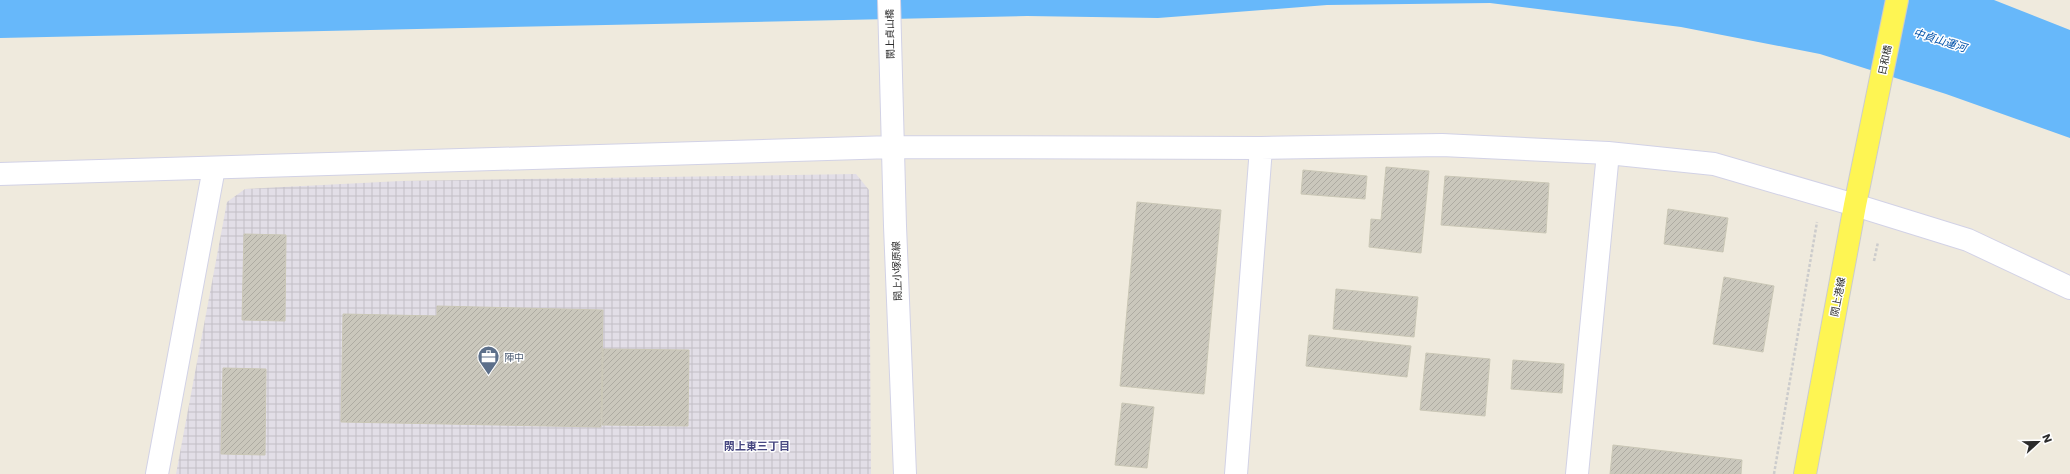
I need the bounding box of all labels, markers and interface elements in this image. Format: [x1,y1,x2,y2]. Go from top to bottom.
street label: 閖上貞山橋 [882,9,898,59]
water label: 中貞山運河 [1911,24,1971,56]
street label: 日和橋 [1875,44,1895,76]
street label: 閖上小塚原線 [888,241,906,301]
street label: 閖上港線 [1827,276,1849,318]
office icon: 陣中 [476,344,502,377]
place label: 陣中 [504,350,524,365]
north arrow [2018,422,2058,462]
text: N [2038,431,2056,445]
district label: 閖上東三丁目 [724,438,790,454]

